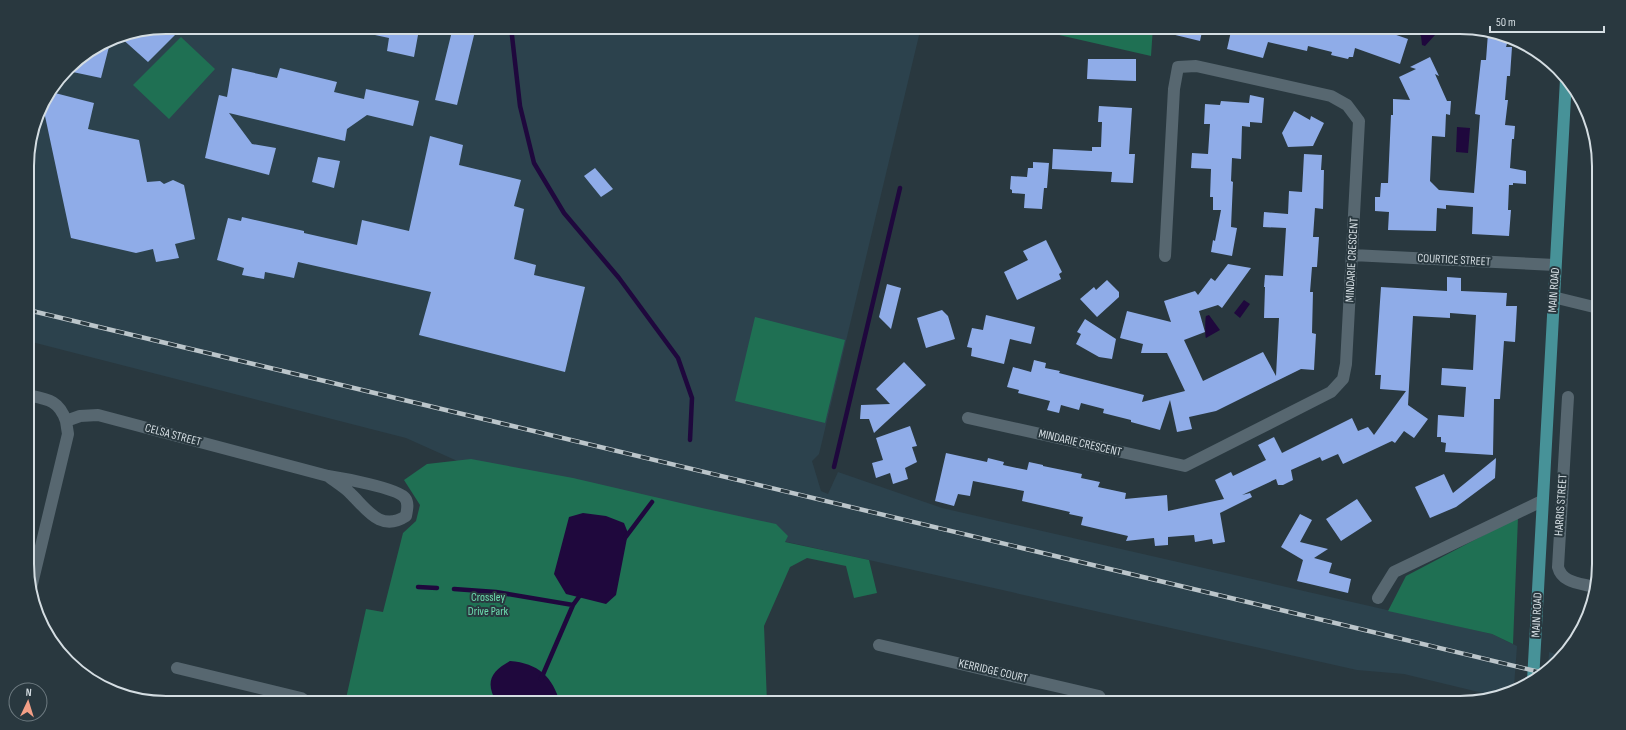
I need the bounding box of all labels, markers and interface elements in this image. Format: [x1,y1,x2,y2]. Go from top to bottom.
scale bar [1490,8,1604,34]
text: 50 m [1496,15,1516,30]
street label: MINDARIE CRESCENT [1342,217,1362,303]
street label: COURTICE STREET [1417,251,1491,269]
street label: MAIN ROAD [1545,267,1563,313]
street label: CELSA STREET [143,420,203,450]
street label: MINDARIE CRESCENT [1037,426,1123,460]
street label: HARRIS STREET [1551,473,1571,536]
park label: Crossley Drive Park [468,590,509,619]
street label: MAIN ROAD [1528,592,1546,638]
street label: KERRIDGE COURT [957,656,1029,686]
north arrow [8,682,48,722]
text: N [25,686,32,699]

